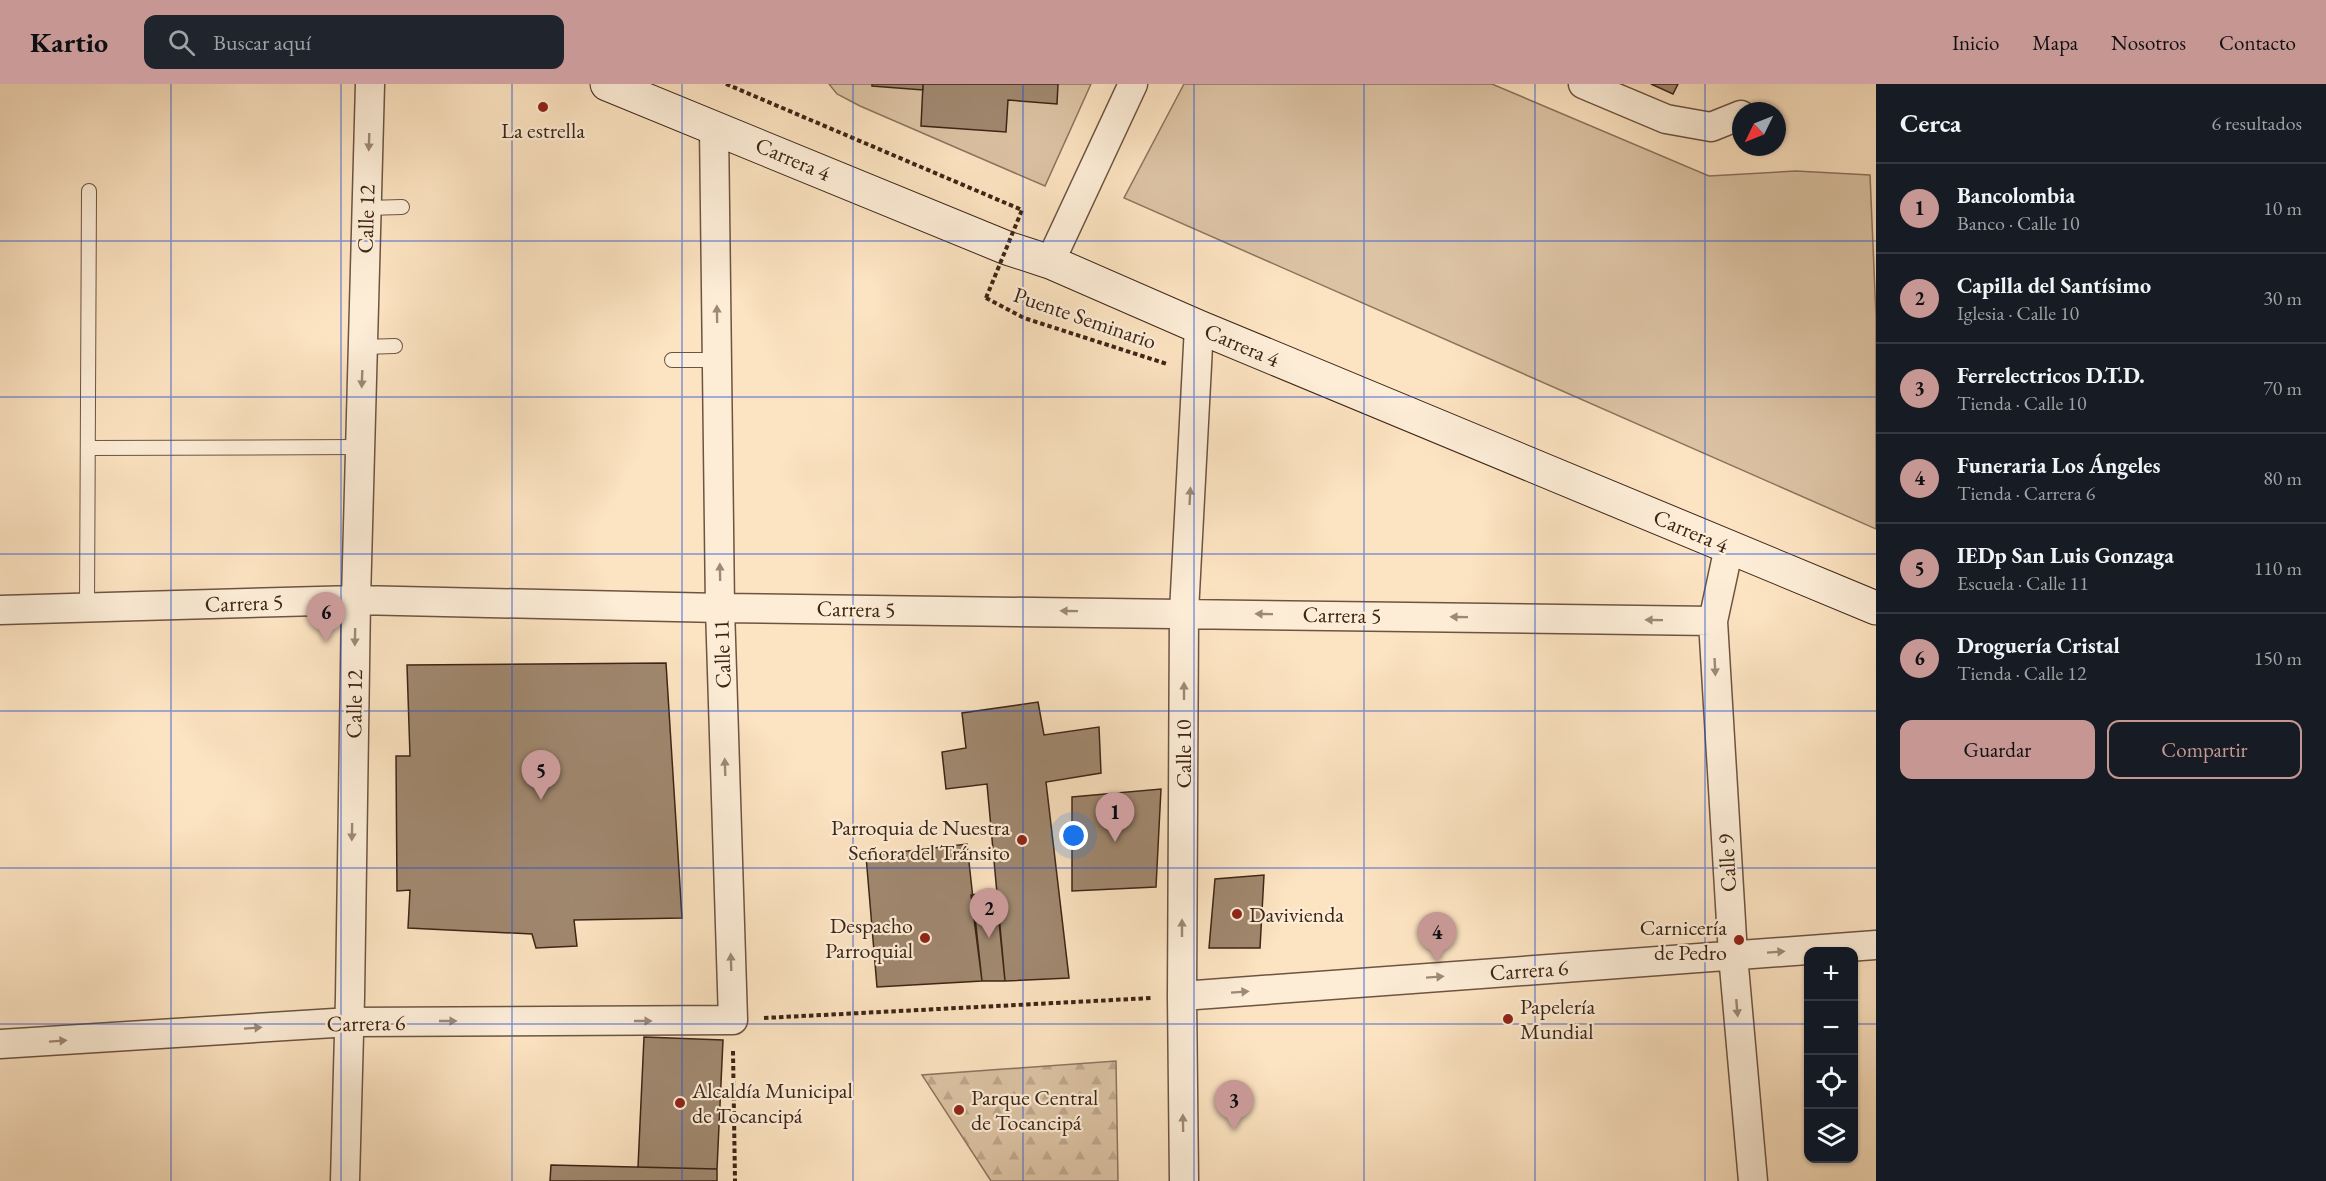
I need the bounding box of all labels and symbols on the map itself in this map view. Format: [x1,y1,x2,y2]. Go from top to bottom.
marker: La estrella [536,100,550,114]
north arrow [1732,102,1786,156]
place label: La estrella [501,116,585,145]
street label: Carrera 4 [751,130,835,188]
one-way arrow [364,133,373,152]
street label: Calle 12 [350,184,382,254]
street label: Puente Seminario [1010,280,1160,356]
one-way arrow [712,304,721,323]
street label: Carrera 4 [1200,316,1284,374]
one-way arrow [357,370,367,389]
one-way arrow [1185,486,1195,505]
street label: Carrera 4 [1649,502,1733,560]
one-way arrow [715,562,725,581]
street label: Carrera 5 [204,587,284,619]
pin: 6 [306,592,346,642]
street label: Carrera 5 [816,594,896,624]
street label: Carrera 5 [1302,600,1382,630]
one-way arrow [1060,606,1079,616]
one-way arrow [1255,609,1274,619]
one-way arrow [1450,612,1469,622]
one-way arrow [1645,615,1664,625]
street label: Calle 11 [706,619,738,689]
one-way arrow [350,628,360,647]
one-way arrow [1711,657,1720,676]
street label: Calle 12 [339,669,369,739]
one-way arrow [1179,681,1188,700]
street label: Calle 10 [1169,719,1198,789]
pin: 5 [522,750,560,800]
one-way arrow [720,757,730,776]
pin: 1 [1096,792,1134,842]
place label: Parroquia de Nuestra Señora del Tránsito [831,813,1010,867]
your location [1059,821,1088,850]
one-way arrow [348,823,357,842]
marker: Parroquia de Nuestra Señora del Tránsito [1015,833,1029,847]
street label: Calle 9 [1711,833,1743,893]
pin: 2 [970,888,1008,938]
place label: Davivienda [1249,900,1344,929]
marker: Davivienda [1230,907,1244,921]
place label: Despacho Parroquial [825,911,913,965]
pin: 4 [1418,912,1456,962]
place label: Carnicería de Pedro [1640,913,1727,967]
one-way arrow [1177,918,1187,937]
marker: Despacho Parroquial [918,931,932,945]
marker: Carnicería de Pedro [1732,933,1746,947]
one-way arrow [1766,947,1785,956]
one-way arrow [726,952,736,971]
street label: Carrera 6 [1489,953,1570,987]
one-way arrow [1425,972,1444,982]
one-way arrow [1231,987,1250,996]
place label: Papelería Mundial [1520,992,1595,1046]
one-way arrow [1732,998,1742,1017]
street label: Carrera 6 [326,1008,406,1038]
marker: Papelería Mundial [1501,1012,1515,1026]
one-way arrow [438,1016,457,1026]
one-way arrow [633,1016,652,1025]
one-way arrow [243,1023,262,1033]
one-way arrow [49,1036,68,1045]
place label: Alcaldía Municipal de Tocancipá [691,1076,853,1130]
pin: 3 [1214,1080,1254,1130]
place label: Parque Central de Tocancipá [971,1083,1098,1137]
marker: Alcaldía Municipal de Tocancipá [673,1096,687,1110]
marker: Parque Central de Tocancipá [952,1103,966,1117]
one-way arrow [1178,1113,1188,1132]

